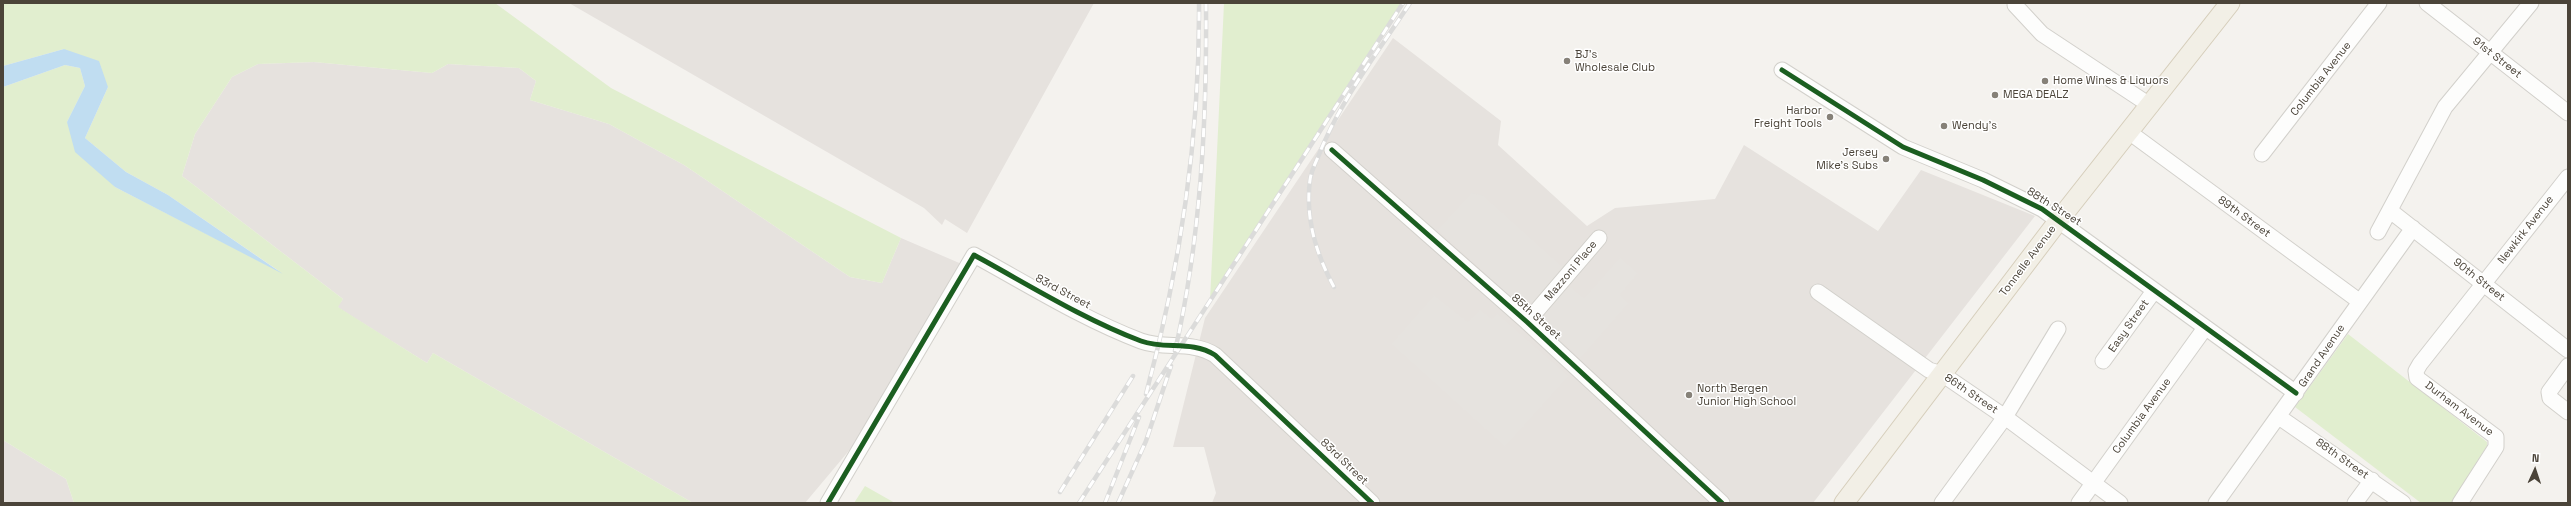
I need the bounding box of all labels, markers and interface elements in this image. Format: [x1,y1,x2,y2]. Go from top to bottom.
street label: 91st Street [2470,35,2524,81]
street label: Columbia Avenue [2288,39,2354,119]
place label: BJ's Wholesale Club [1575,48,1655,74]
marker: BJ's Wholesale Club [1562,56,1572,66]
place label: Home Wines & Liquors [2053,74,2169,88]
marker: Home Wines & Liquors [2040,76,2050,86]
place label: MEGA DEALZ [2003,88,2068,102]
marker: MEGA DEALZ [1990,90,2000,100]
place label: Harbor Freight Tools [1754,104,1822,130]
marker: Harbor Freight Tools [1825,112,1835,122]
place label: Wendy's [1952,119,1997,133]
marker: Wendy's [1939,121,1949,131]
place label: Jersey Mike's Subs [1816,146,1878,172]
marker: Jersey Mike's Subs [1881,154,1891,164]
street label: 88th Street [2024,185,2084,229]
street label: 89th Street [2215,193,2273,241]
street label: Newkirk Avenue [2495,193,2557,267]
street label: Tonnelle Avenue [1997,223,2059,299]
street label: Mazzoni Place [1542,238,1600,304]
street label: 90th Street [2450,256,2508,304]
street label: 83rd Street [1033,272,1093,312]
street label: 85th Street [1509,291,1563,343]
street label: Easy Street [2106,297,2152,355]
street label: Grand Avenue [2296,322,2348,390]
street label: 86th Street [1942,371,2000,417]
street label: Columbia Avenue [2110,376,2174,456]
street label: Durham Avenue [2422,379,2496,439]
place label: North Bergen Junior High School [1697,382,1796,408]
marker: North Bergen Junior High School [1684,390,1694,400]
street label: 83rd Street [1317,436,1371,488]
street label: 88th Street [2313,436,2371,482]
north arrow [2515,450,2555,490]
text: N [2532,451,2540,465]

